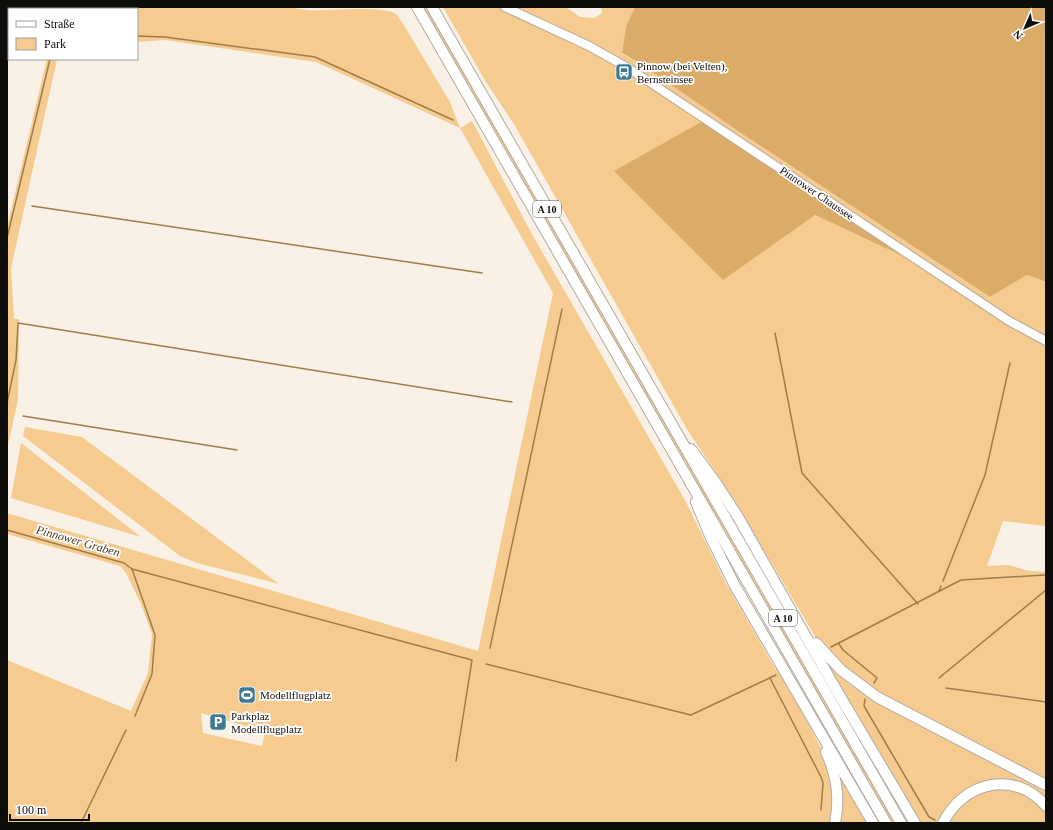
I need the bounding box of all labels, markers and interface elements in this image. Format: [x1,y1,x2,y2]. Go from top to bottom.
legend [8,8,138,60]
north arrow [1005,8,1045,48]
text: Straße [44,17,75,31]
text: N [1011,28,1025,42]
text: Park [44,37,66,51]
place label: Pinnow (bei Velten), Bernsteinsee [637,60,728,85]
bus stop icon: Pinnow (bei Velten), Bernsteinsee [614,62,634,82]
street label: Pinnower Chaussee [778,164,856,222]
road number: A 10 [533,201,561,217]
water label: Pinnower Graben [34,522,121,560]
road number: A 10 [769,610,797,626]
sports icon: Modellflugplatz [237,685,257,705]
place label: Modellflugplatz [260,689,331,701]
place label: Parkplaz Modellflugplatz [231,710,302,735]
parking icon: Parkplaz Modellflugplatz [208,712,228,732]
scale bar [10,796,89,822]
text: 100 m [16,803,47,817]

